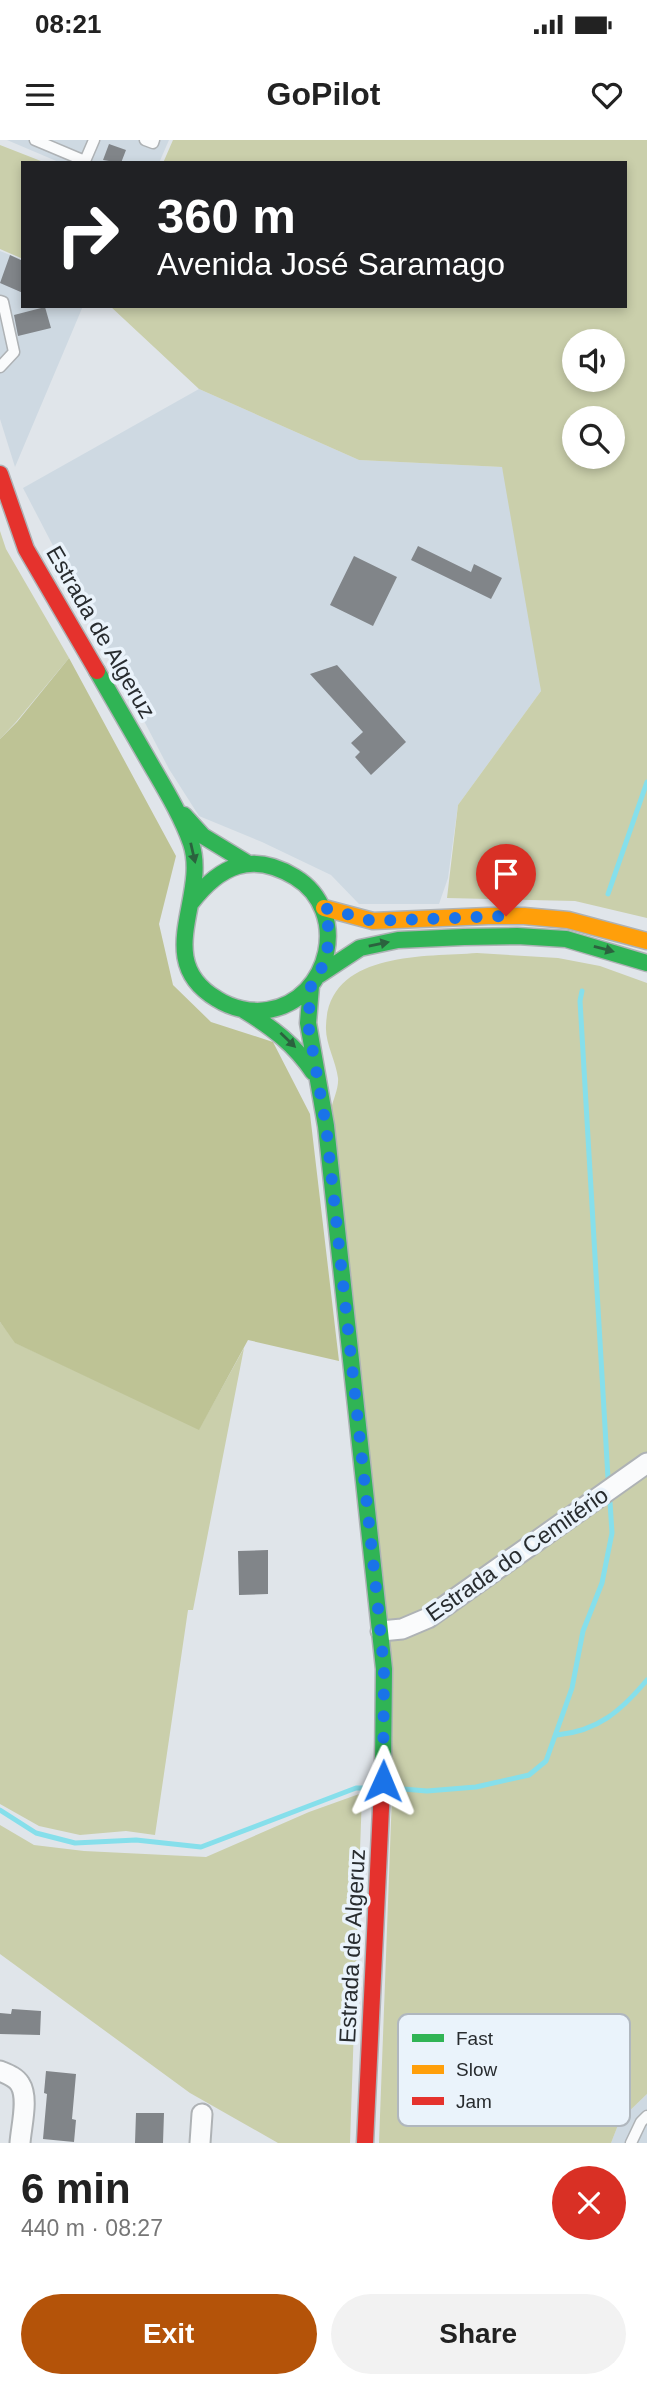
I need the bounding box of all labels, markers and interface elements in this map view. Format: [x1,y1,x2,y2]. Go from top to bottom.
text: 08:21 [35,9,102,39]
icon: menu [21,76,59,114]
text: GoPilot [267,76,380,112]
icon: heart [588,76,626,114]
icon: right [42,189,133,280]
text: 360 m [157,189,296,243]
text: Avenida José Saramago [157,246,505,282]
map controls [562,329,625,469]
button: sound [562,329,625,392]
button: search [562,406,625,469]
street label: Estrada de Algeruz [41,541,161,723]
one-way arrow [188,842,199,864]
pin [476,844,536,916]
icon: arrive [487,855,525,893]
one-way arrow [368,938,390,949]
one-way arrow [594,945,615,955]
one-way arrow [280,1032,297,1049]
street label: Estrada do Cemitério [421,1481,613,1627]
position arrow [346,1744,420,1818]
street label: Estrada de Algeruz [334,1848,370,2044]
legend [398,2014,630,2126]
text: Fast [456,2028,494,2049]
text: Slow [456,2059,497,2080]
text: Jam [456,2091,492,2112]
text: 6 min [21,2165,131,2212]
button: close [552,2166,626,2240]
text: 440 m · 08:27 [21,2215,163,2241]
button: Exit [21,2294,317,2374]
button: Share [331,2294,626,2374]

